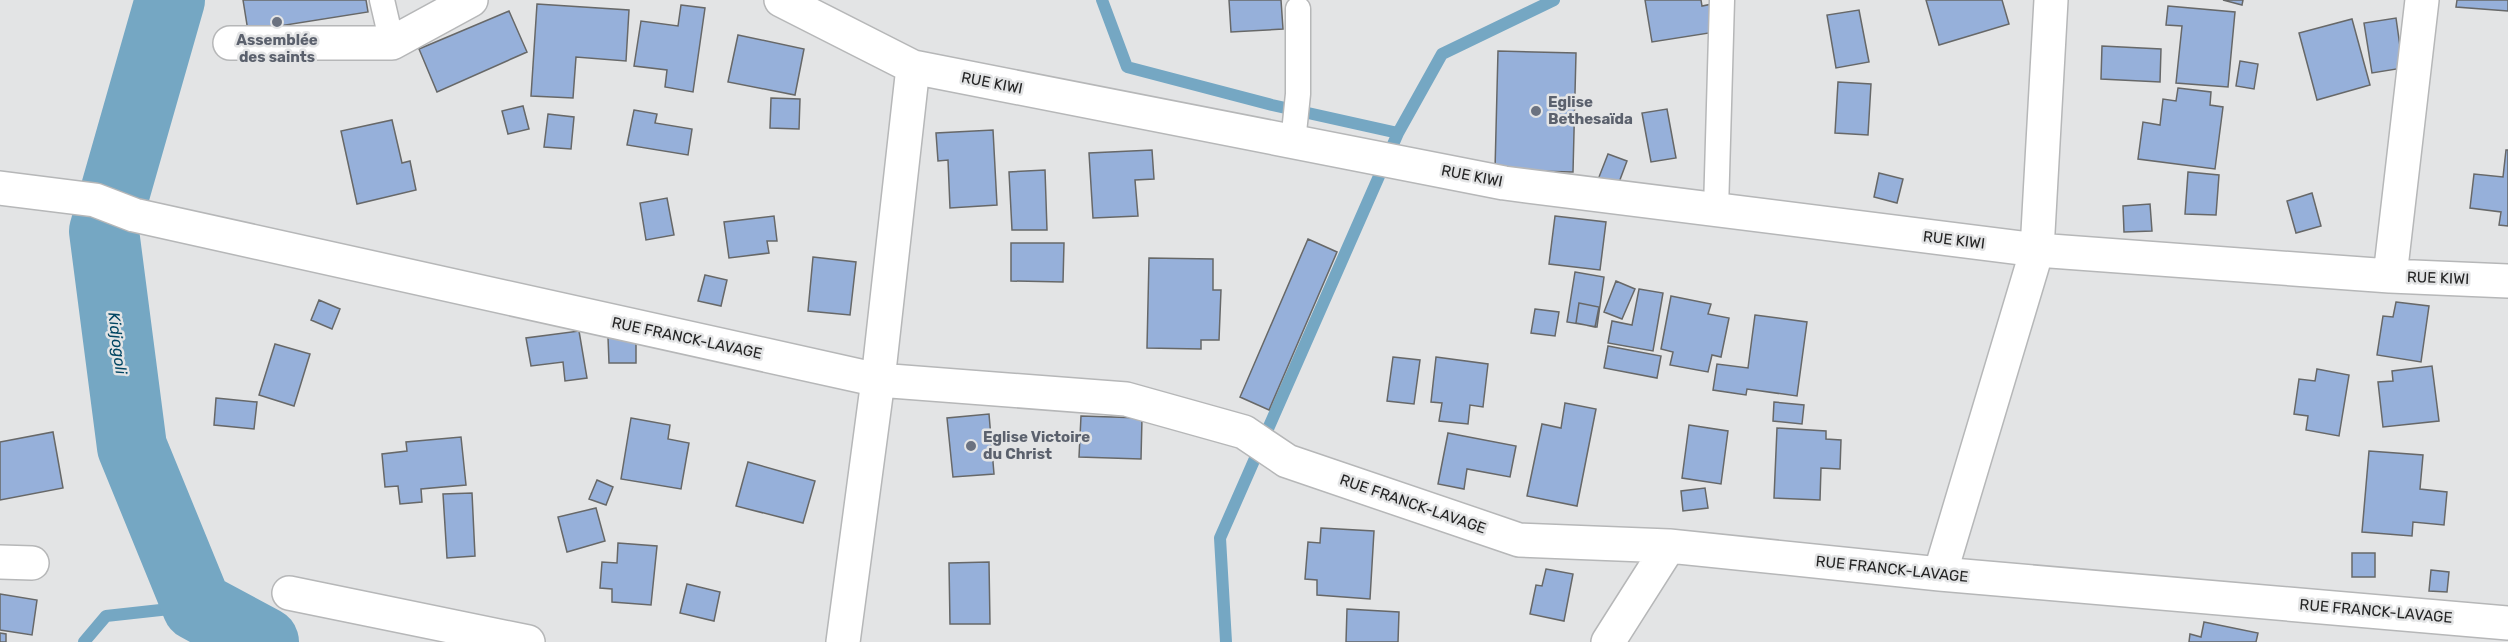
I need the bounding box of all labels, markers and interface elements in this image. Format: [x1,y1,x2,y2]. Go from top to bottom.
marker: Assemblée des saints [270,15,284,29]
place label: Assemblée des saints [236,31,318,66]
street label: RUE KIWI [960,68,1024,98]
place label: Eglise Bethesaïda [1548,93,1633,128]
marker: Eglise Bethesaïda [1529,104,1543,118]
street label: RUE KIWI [1440,161,1504,191]
street label: RUE KIWI [1922,227,1986,253]
street label: RUE KIWI [2407,268,2469,288]
water label: Kidjogoli [104,311,131,376]
street label: RUE FRANCK-LAVAGE [610,313,764,363]
place label: Eglise Victoire du Christ [983,428,1090,463]
marker: Eglise Victoire du Christ [964,439,978,453]
street label: RUE FRANCK-LAVAGE [1338,471,1488,537]
street label: RUE FRANCK-LAVAGE [1815,552,1969,586]
street label: RUE FRANCK-LAVAGE [2299,595,2453,627]

